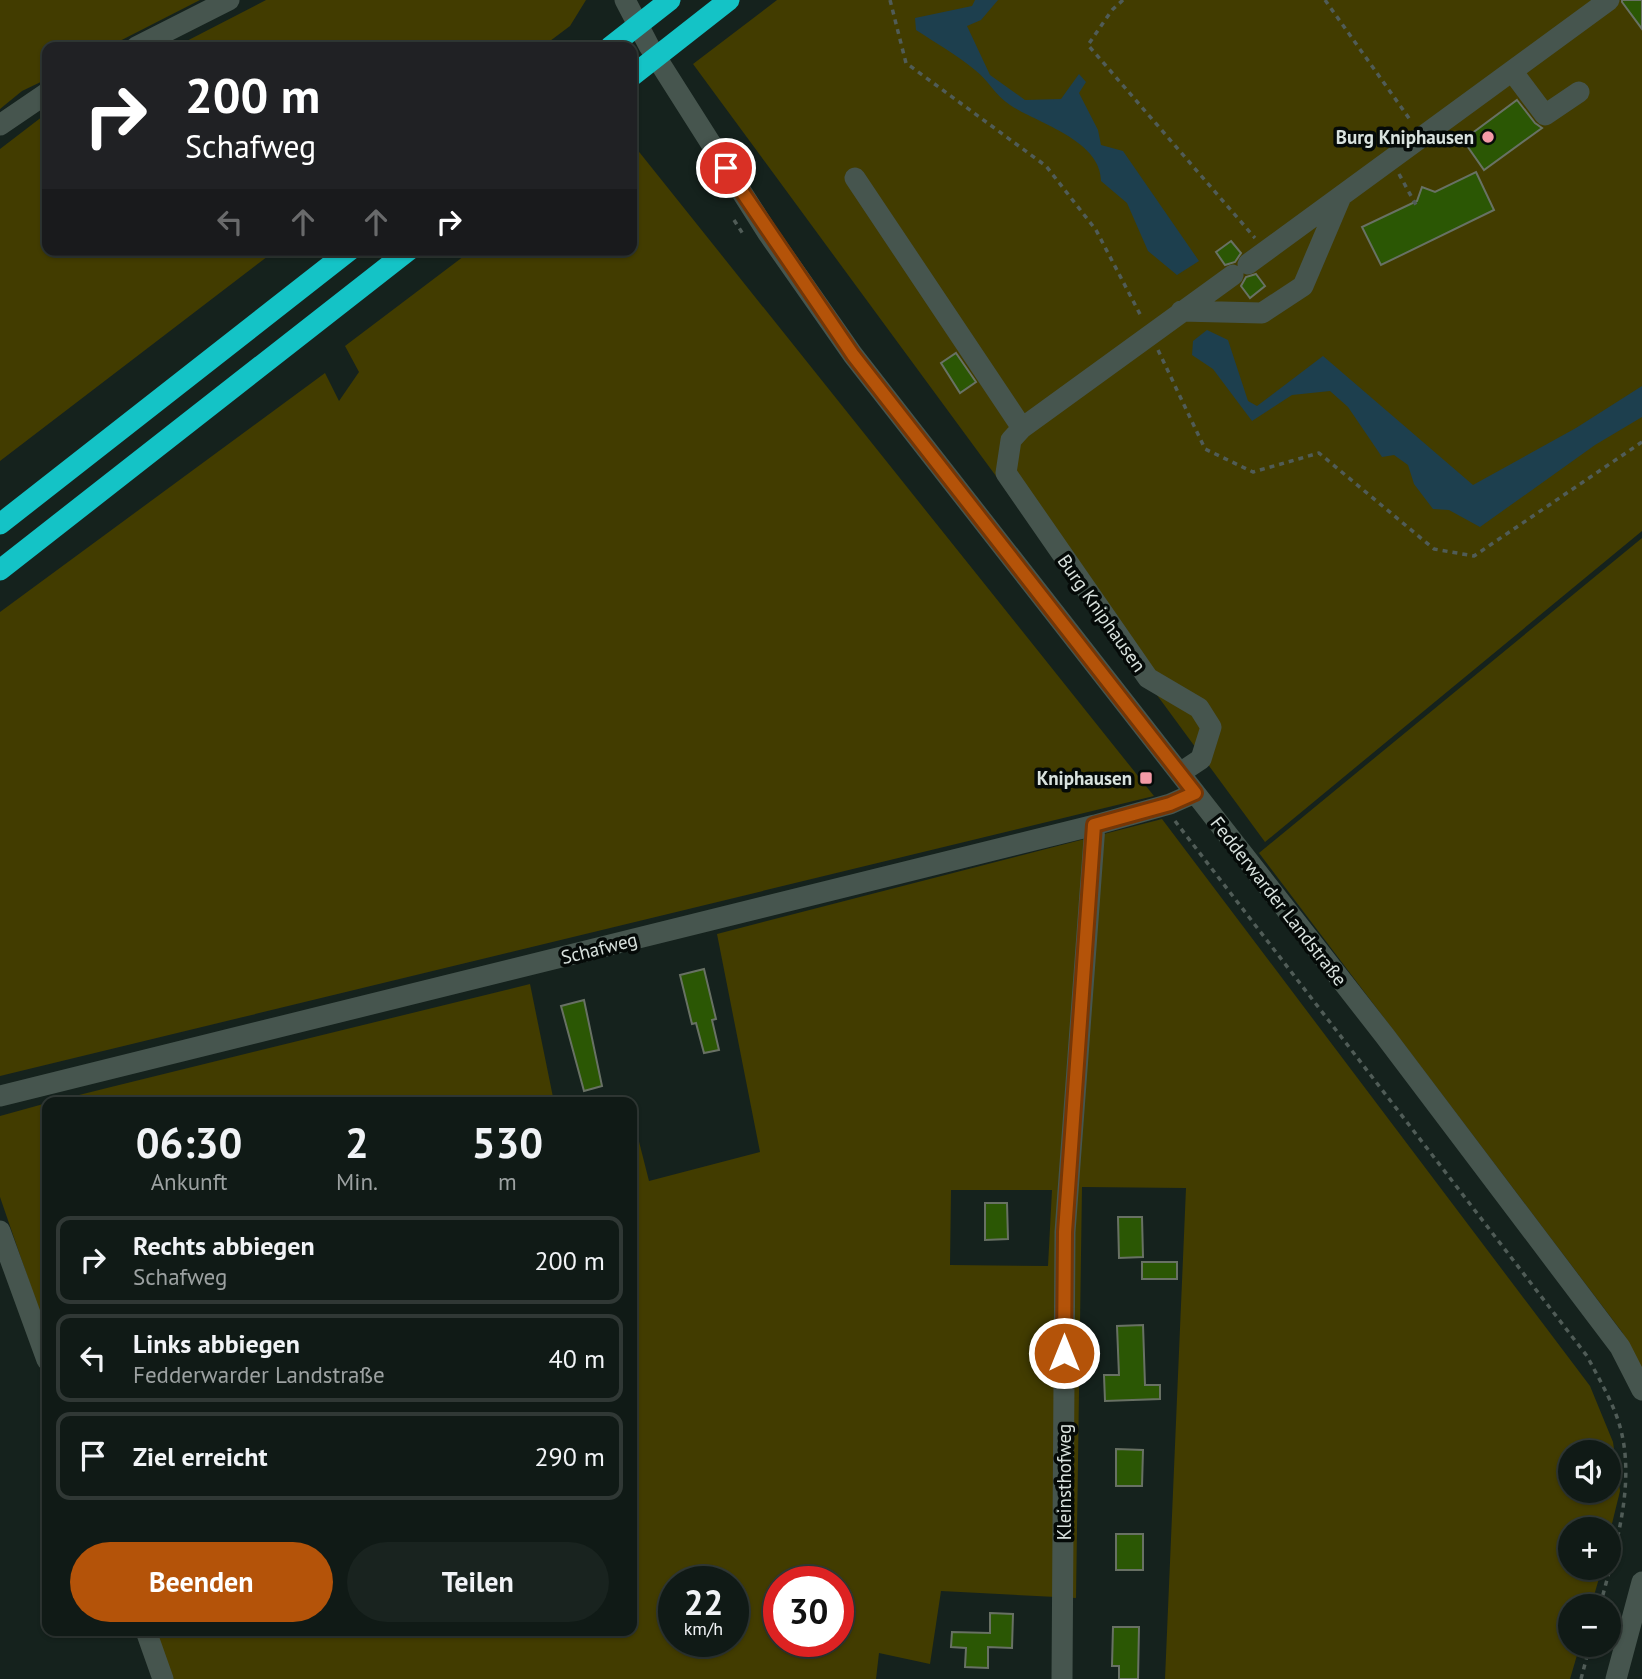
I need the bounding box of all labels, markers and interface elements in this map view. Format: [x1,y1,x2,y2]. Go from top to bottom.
text: 200 m [185,63,320,127]
icon: right [70,70,161,161]
text: Schafweg [185,125,316,167]
place label: Burg Kniphausen [1336,125,1474,149]
marker: Burg Kniphausen [1480,129,1496,145]
pin [696,138,756,198]
icon: arrive [707,149,745,187]
icon: left [211,203,249,241]
icon: ahead [284,203,322,241]
icon: ahead [357,203,395,241]
icon: right [430,203,468,241]
street label: Burg Kniphausen [1053,550,1151,676]
place label: Kniphausen [1037,766,1132,790]
marker: Kniphausen [1138,770,1154,786]
street label: Fedderwarder Landstraße [1206,812,1352,990]
street label: Schafweg [558,927,640,969]
text: 06:30 [136,1115,242,1170]
text: 2 [345,1115,369,1170]
text: 530 [472,1115,543,1170]
text: Ankunft [151,1167,227,1196]
text: Min. [336,1167,378,1196]
text: m [498,1167,517,1196]
text: Rechts abbiegen [133,1229,315,1262]
icon: right [74,1241,112,1279]
text: 200 m [534,1244,605,1277]
text: Schafweg [133,1262,227,1291]
position arrow [1027,1316,1101,1390]
text: Links abbiegen [133,1327,300,1360]
icon: left [74,1339,112,1377]
text: 40 m [549,1342,605,1375]
text: Fedderwarder Landstraße [133,1360,385,1389]
street label: Kleinsthofweg [1052,1424,1076,1540]
icon: arrive [74,1437,112,1475]
text: Ziel erreicht [133,1440,268,1473]
text: 290 m [534,1440,605,1473]
map controls [1558,1440,1621,1657]
button: sound [1558,1440,1621,1503]
button: + [1558,1517,1621,1580]
button: Beenden [70,1542,333,1622]
button: Teilen [347,1542,609,1622]
speed limit sign: 30 [763,1566,854,1657]
text: 22 [684,1579,723,1625]
button: − [1558,1594,1621,1657]
text: km/h [684,1617,723,1640]

